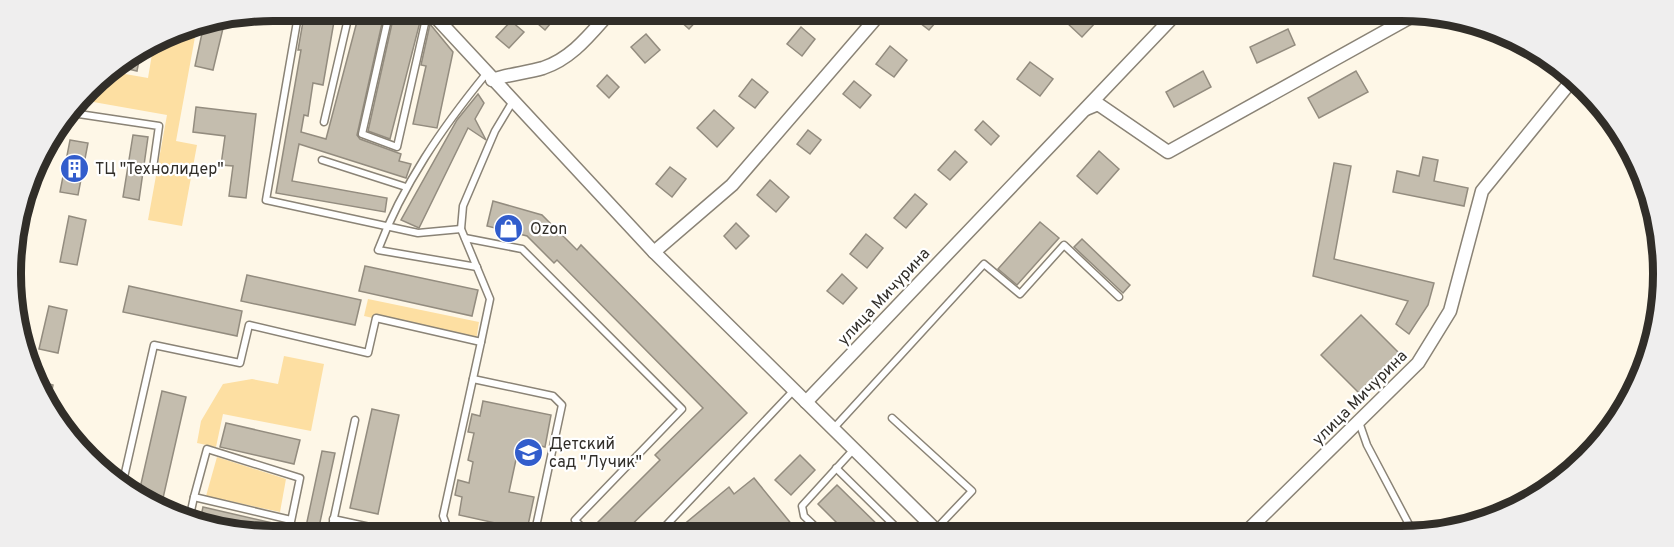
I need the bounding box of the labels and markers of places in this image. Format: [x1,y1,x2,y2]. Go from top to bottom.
building icon: ТЦ "Технолидер" [58,152,90,184]
place label: ТЦ "Технолидер" [95,160,224,180]
shop icon: Ozon [493,212,525,244]
place label: Ozon [530,220,567,240]
place label: Детский сад "Лучик" [549,435,642,473]
school or university icon: Детский сад "Лучик" [512,436,544,468]

